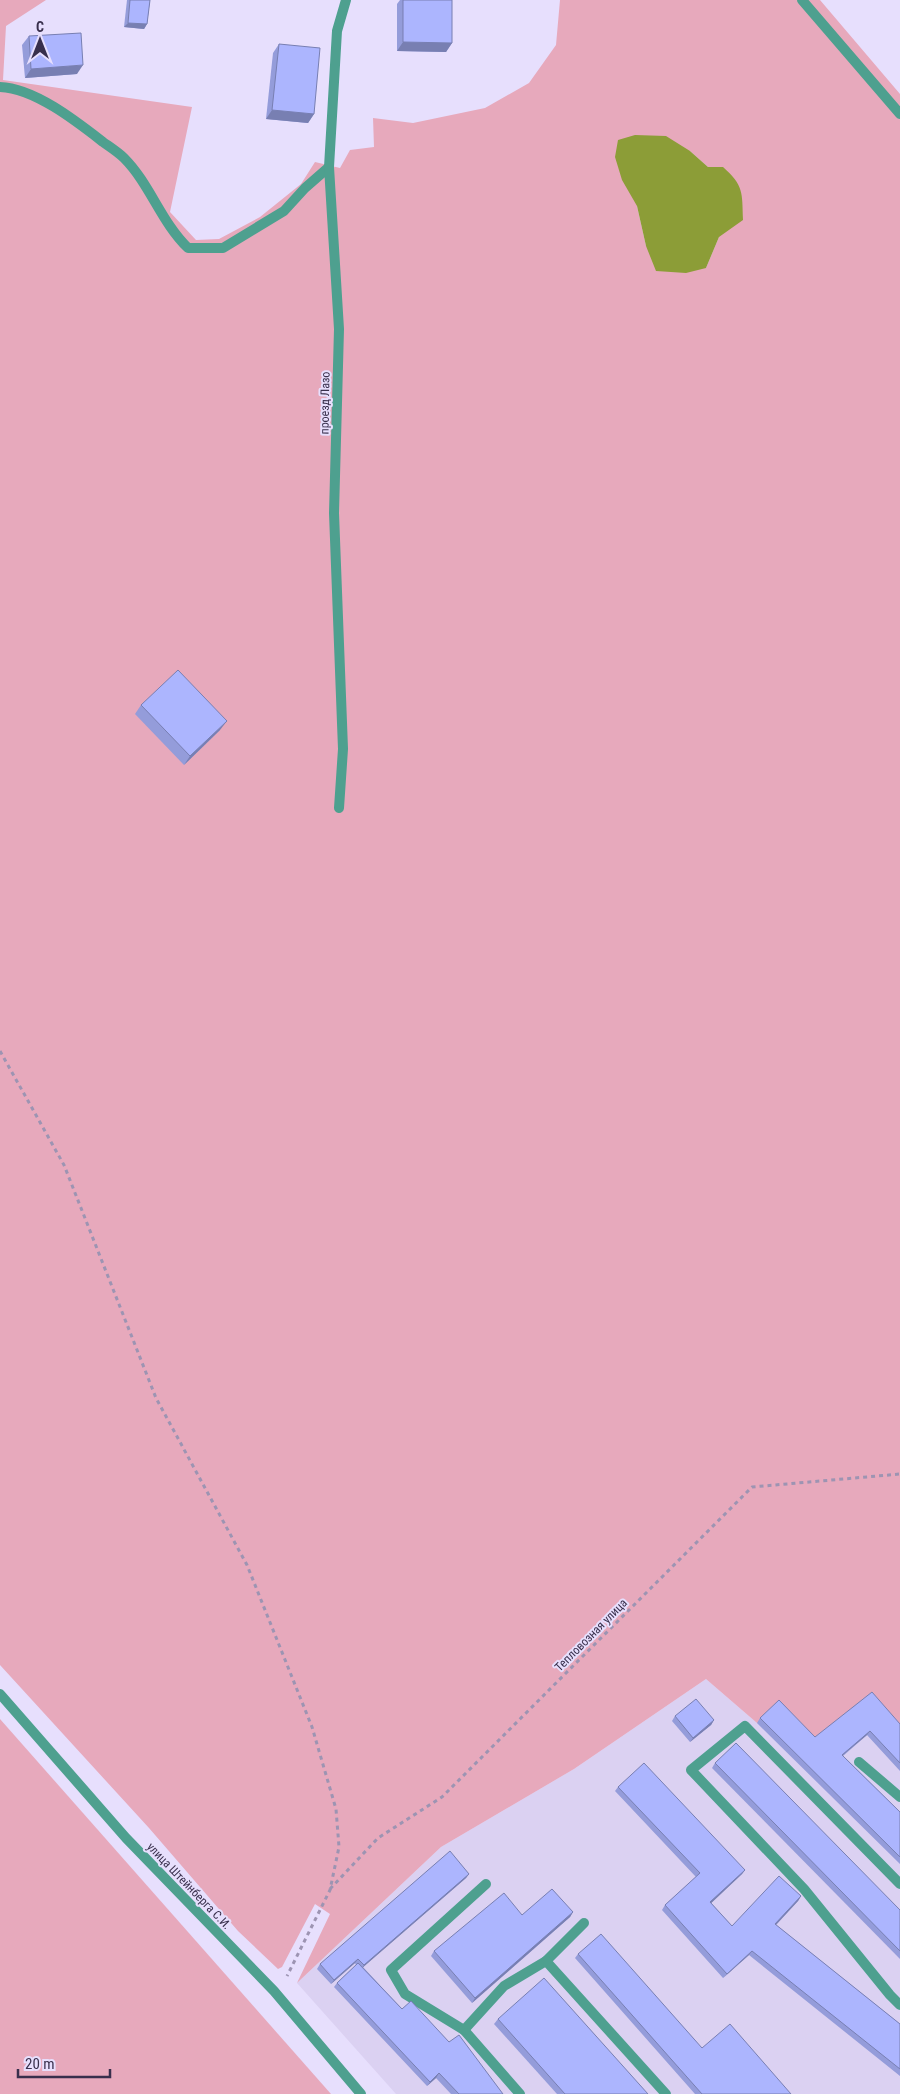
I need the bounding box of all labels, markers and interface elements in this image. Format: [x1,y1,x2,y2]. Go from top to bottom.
north arrow [15,15,65,65]
text: С [36,19,44,35]
street label: проезд Лазо [317,372,333,434]
street label: Тепловозная улица [552,1596,630,1674]
street label: улица Штейнберга С.И. [144,1840,234,1932]
scale bar [18,2046,110,2078]
text: 20 m [25,2055,55,2073]

